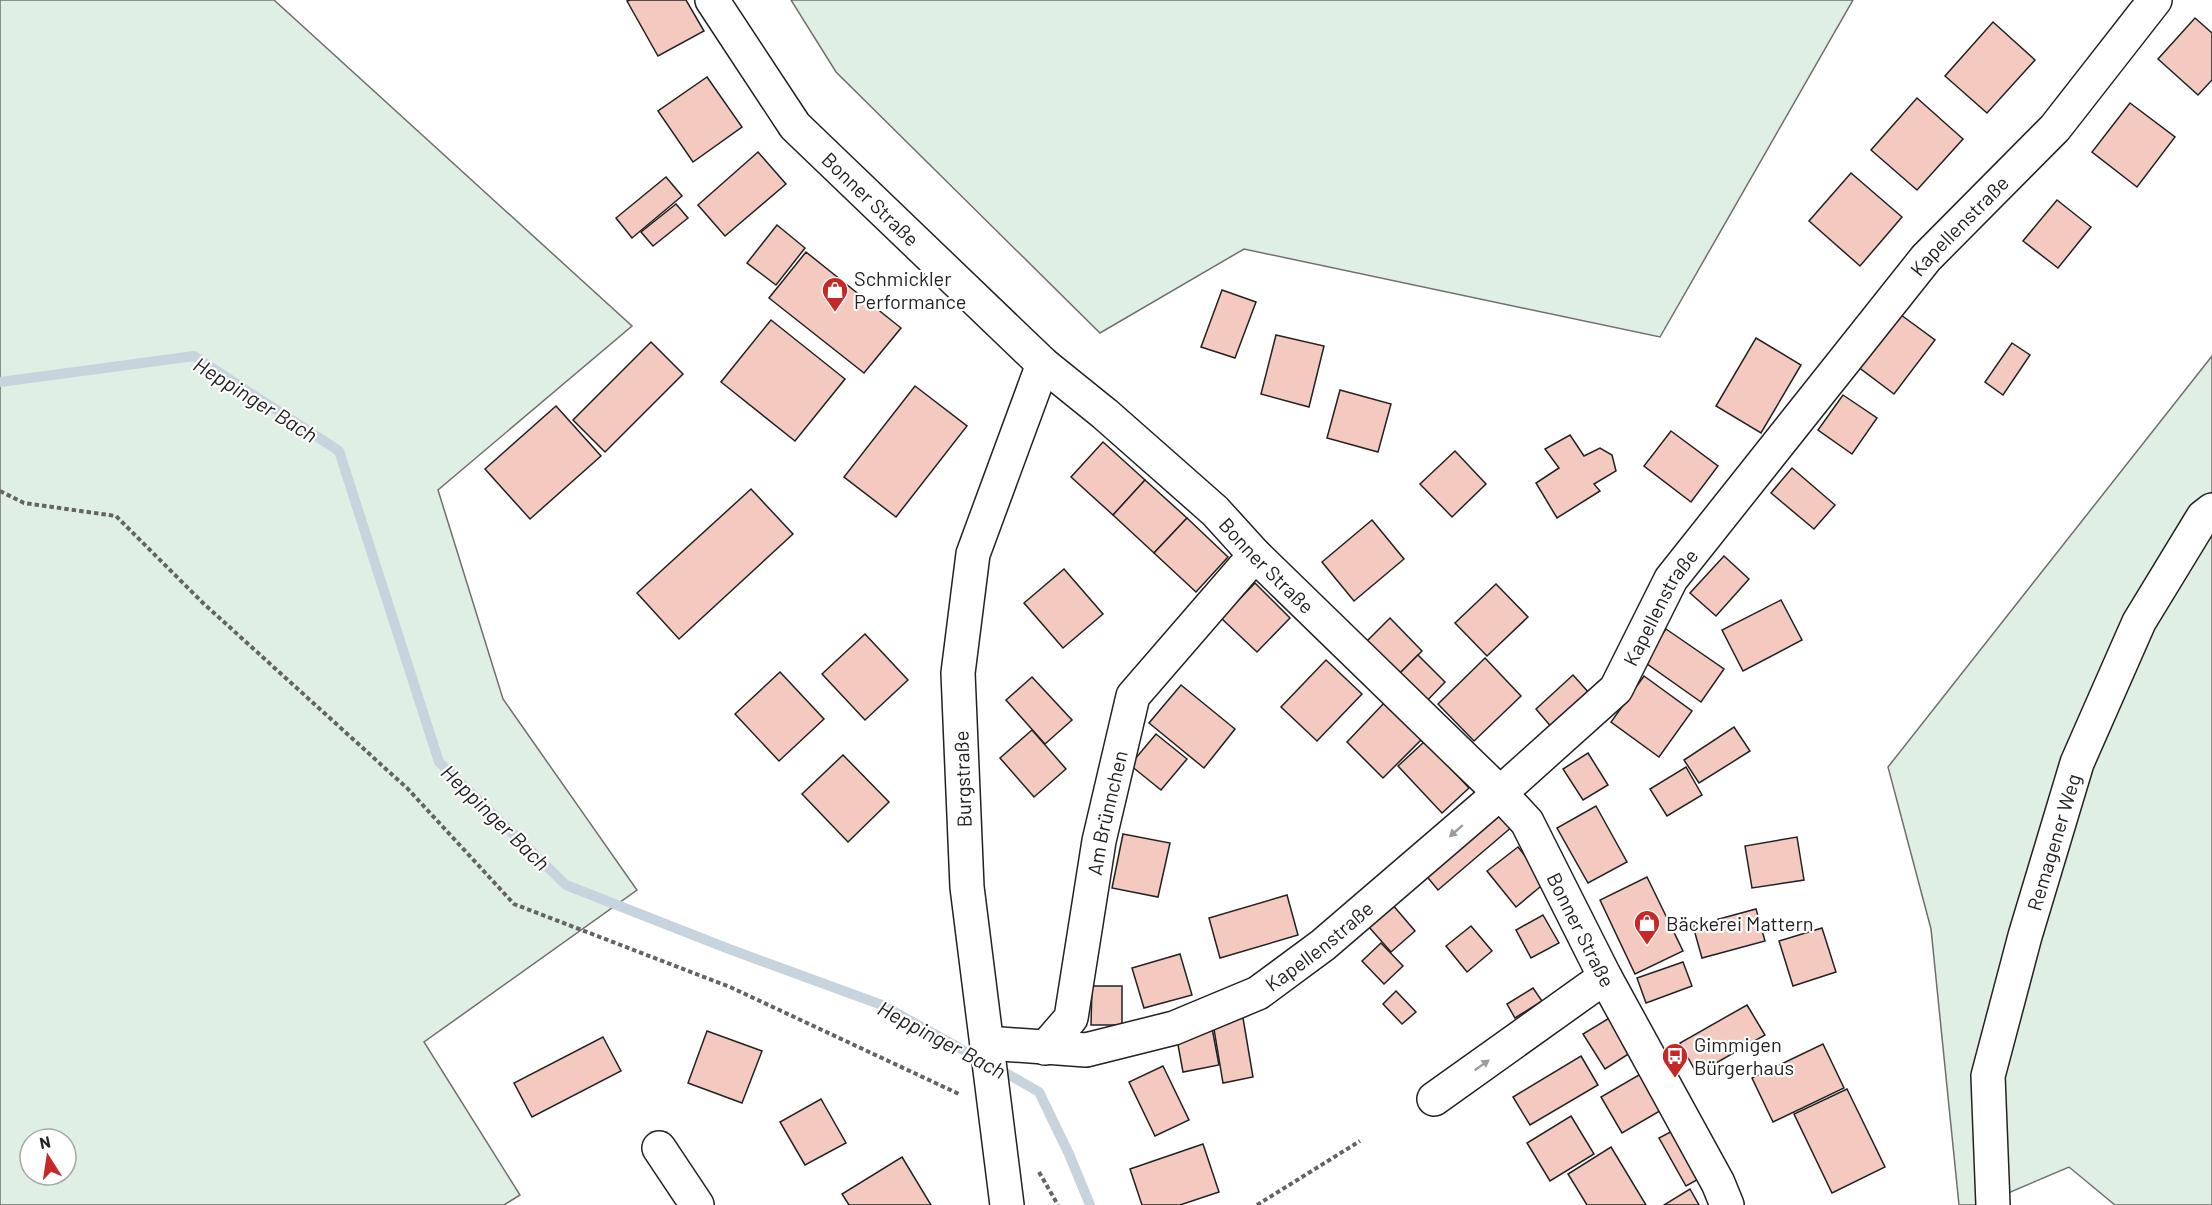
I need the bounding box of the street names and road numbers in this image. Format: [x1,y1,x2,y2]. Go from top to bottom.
street label: Bonner Straße [817,147,924,251]
street label: Kapellenstraße [1905,170,2013,281]
street label: Bonner Straße [1215,512,1319,618]
street label: Kapellenstraße [1618,544,1703,670]
street label: Burgstraße [948,730,976,828]
street label: Am Brünnchen [1082,748,1132,877]
street label: Remagener Weg [2021,771,2085,913]
street label: Bonner Straße [1542,868,1620,991]
street label: Kapellenstraße [1260,896,1378,996]

